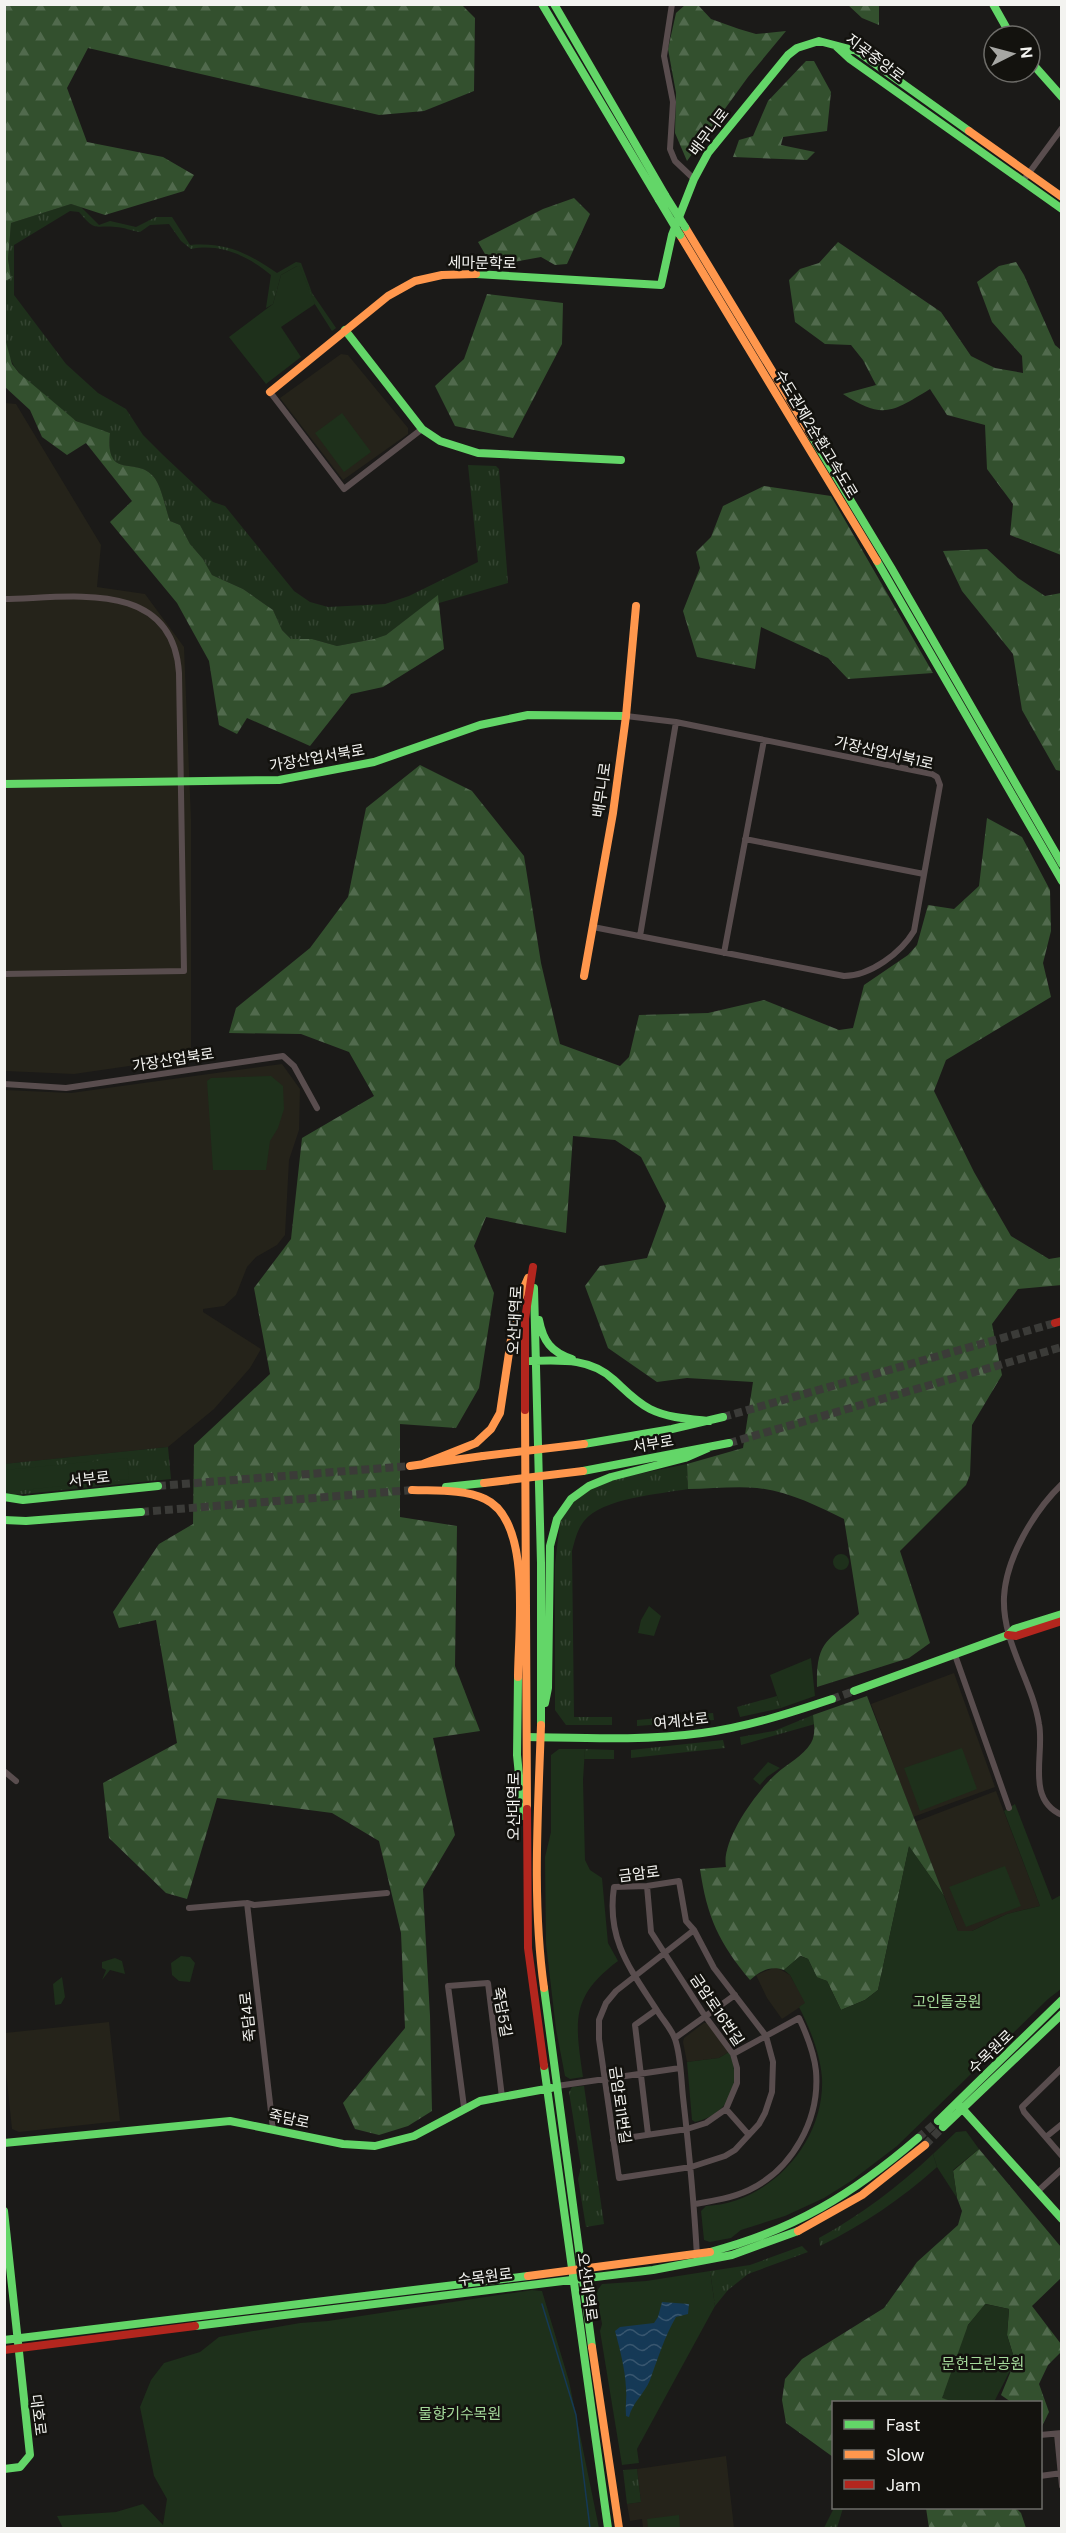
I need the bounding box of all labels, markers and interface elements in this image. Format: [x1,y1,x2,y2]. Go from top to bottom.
north arrow [982,24,1042,84]
street label: 지곶중앙로 [841,29,909,87]
text: N [1015,46,1037,59]
street label: 배무니로 [684,104,734,160]
street label: 세마문학로 [447,252,517,274]
street label: 수도권제2순환고속도로 [770,366,862,502]
street label: 가장산업서북1로 [832,732,936,774]
street label: 가장산업서북로 [268,740,366,776]
street label: 배무니로 [588,761,616,819]
street label: 가장산업북로 [131,1044,215,1076]
street label: 오산대역로 [503,1285,527,1355]
street label: 서부로 [631,1431,675,1457]
street label: 서부로 [67,1467,111,1491]
street label: 여계산로 [653,1708,709,1734]
street label: 오산대역로 [504,1771,524,1841]
street label: 금암로 [617,1862,661,1886]
street label: 금암로16번길 [685,1970,749,2050]
street label: 죽담5길 [488,1985,516,2039]
street label: 죽담4로 [235,1991,261,2043]
park label: 고인돌공원 [912,1992,982,2012]
street label: 수목원로 [964,2026,1018,2078]
street label: 금암로11번길 [605,2065,635,2145]
street label: 죽담로 [267,2105,311,2133]
street label: 오산대역로 [572,2251,602,2323]
street label: 수목원로 [456,2264,514,2290]
park label: 문헌근린공원 [942,2354,1024,2374]
street label: 대호로 [26,2393,50,2437]
legend [832,2401,1042,2509]
park label: 물향기수목원 [419,2404,501,2424]
text: Fast [886,2413,921,2437]
text: Slow [886,2443,925,2467]
text: Jam [886,2473,921,2497]

